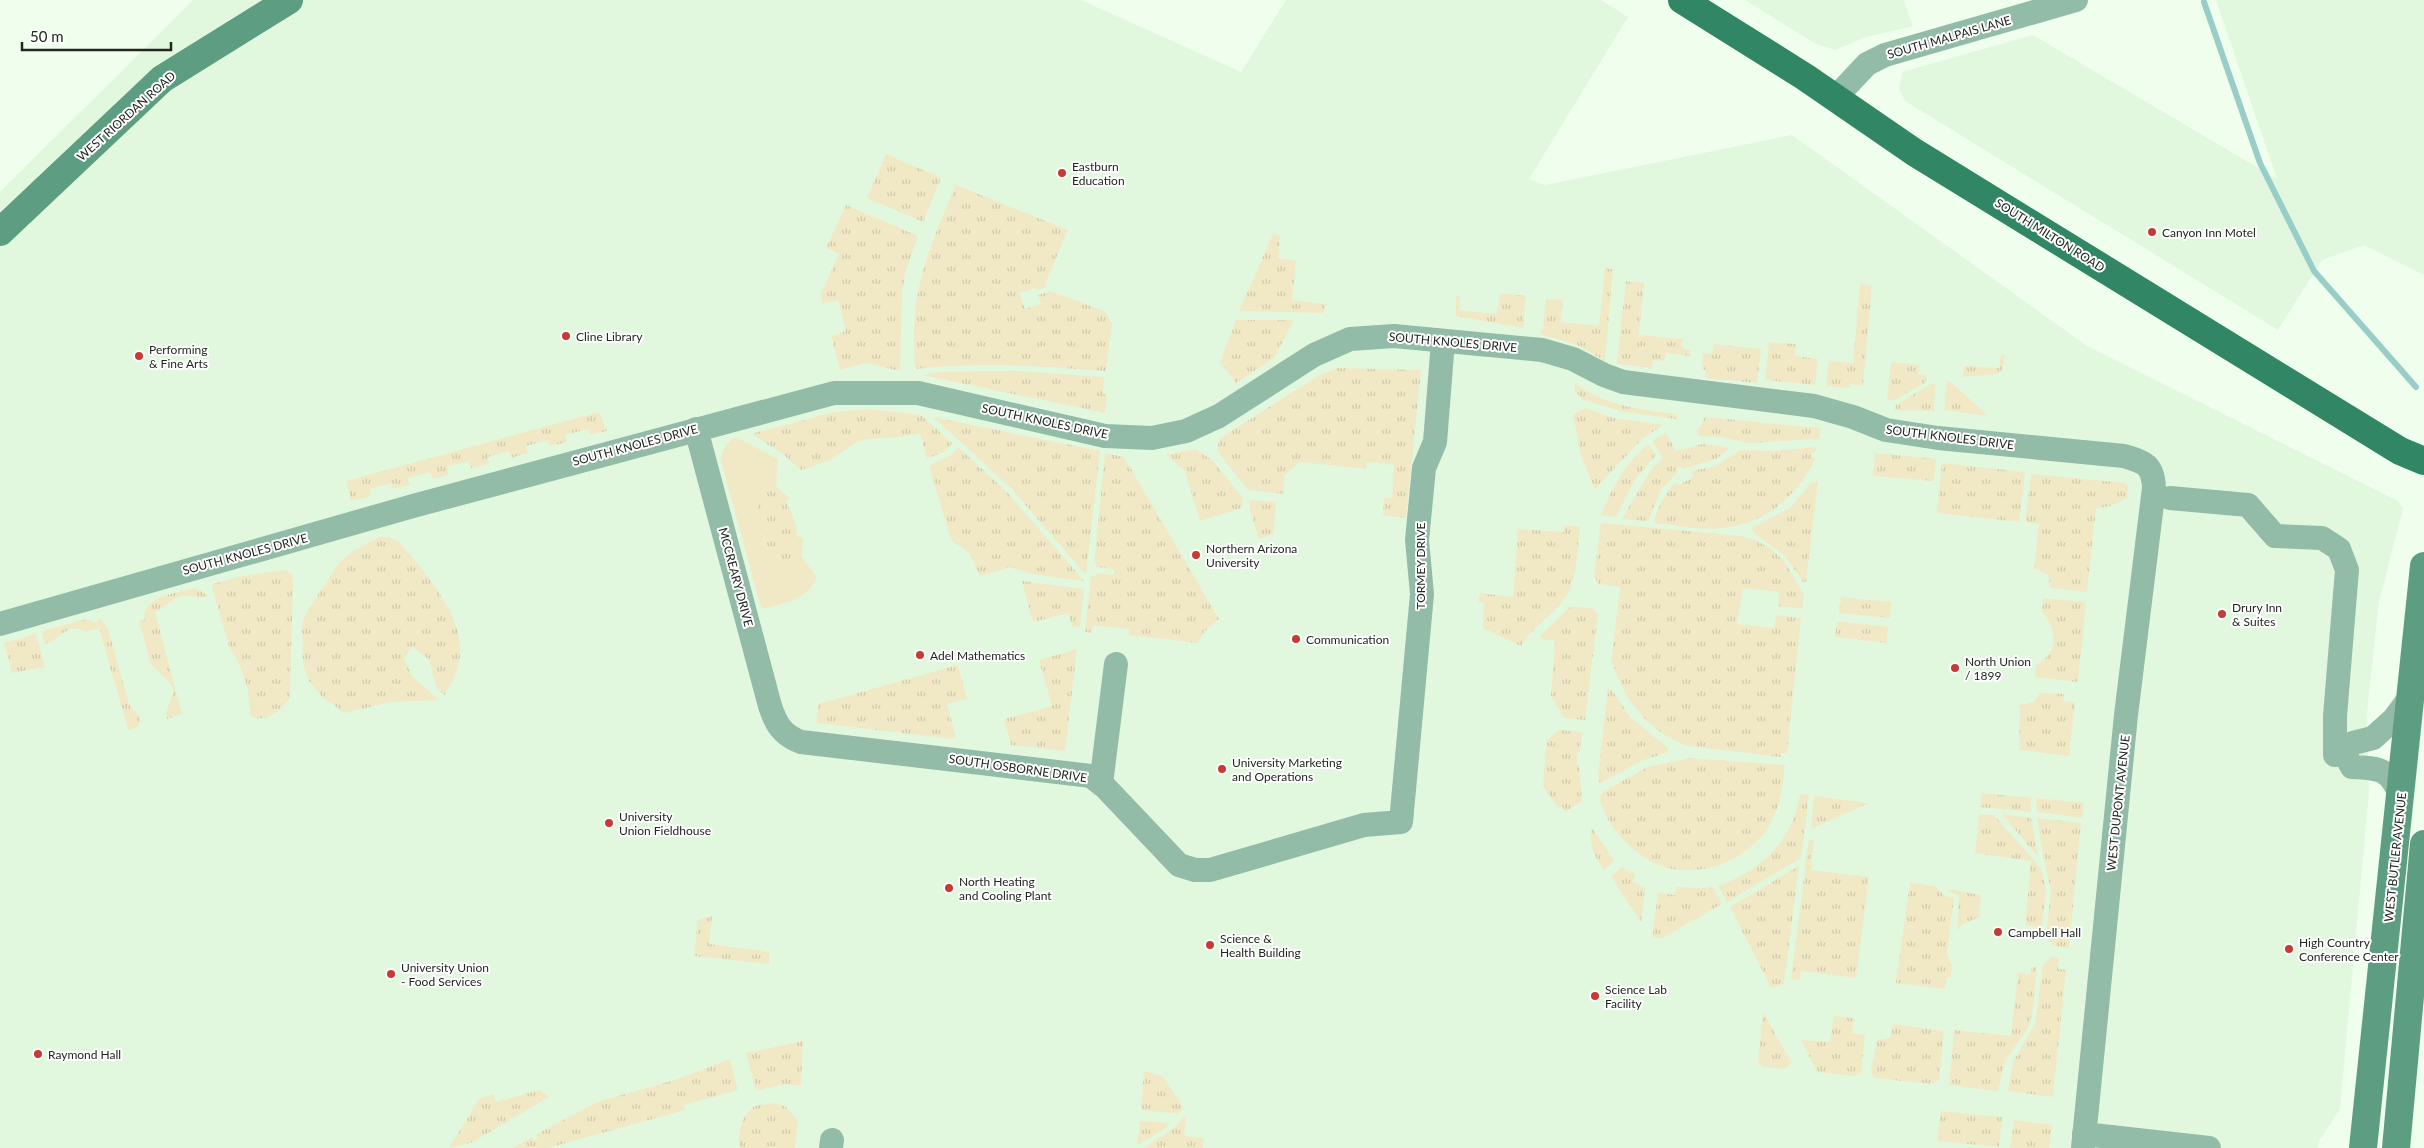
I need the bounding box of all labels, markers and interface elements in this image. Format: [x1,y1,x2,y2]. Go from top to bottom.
street label: SOUTH MALPAIS LANE [1886,12,2013,62]
scale bar [22,20,171,52]
text: 50 m [30,27,64,45]
street label: WEST RIORDAN ROAD [74,68,178,164]
place label: Eastburn Education [1072,159,1125,188]
marker: Eastburn Education [1056,167,1068,179]
street label: SOUTH MILTON ROAD [1992,195,2108,275]
place label: Canyon Inn Motel [2162,225,2256,240]
marker: Canyon Inn Motel [2146,226,2158,238]
place label: Cline Library [576,329,643,344]
street label: SOUTH KNOLES DRIVE [1388,329,1518,355]
marker: Cline Library [560,330,572,342]
place label: Performing & Fine Arts [149,342,208,371]
marker: Performing & Fine Arts [133,350,145,362]
street label: SOUTH KNOLES DRIVE [980,400,1110,442]
street label: SOUTH KNOLES DRIVE [571,421,699,469]
street label: SOUTH KNOLES DRIVE [1885,422,2015,452]
street label: TORMEY DRIVE [1413,522,1428,610]
street label: MCCREARY DRIVE [716,526,756,628]
street label: SOUTH KNOLES DRIVE [181,530,309,578]
place label: Northern Arizona University [1206,541,1297,570]
marker: Northern Arizona University [1190,549,1202,561]
place label: Drury Inn & Suites [2232,600,2282,629]
marker: Drury Inn & Suites [2216,608,2228,620]
place label: Communication [1306,632,1389,647]
marker: Communication [1290,633,1302,645]
place label: Adel Mathematics [930,648,1025,663]
marker: Adel Mathematics [914,649,926,661]
place label: North Union / 1899 [1965,654,2031,683]
marker: North Union / 1899 [1949,662,1961,674]
street label: WEST DUPONT AVENUE [2103,734,2133,872]
street label: SOUTH OSBORNE DRIVE [948,751,1088,785]
place label: University Marketing and Operations [1232,755,1342,784]
marker: University Marketing and Operations [1216,763,1228,775]
street label: WEST BUTLER AVENUE [2381,791,2409,922]
place label: University Union Fieldhouse [619,809,711,838]
marker: University Union Fieldhouse [603,817,615,829]
place label: North Heating and Cooling Plant [959,874,1052,903]
marker: North Heating and Cooling Plant [943,882,955,894]
place label: Campbell Hall [2008,925,2081,940]
marker: Campbell Hall [1992,926,2004,938]
place label: Science & Health Building [1220,931,1301,960]
place label: High Country Conference Center [2299,935,2399,964]
marker: Science & Health Building [1204,939,1216,951]
marker: High Country Conference Center [2283,943,2295,955]
place label: University Union - Food Services [401,960,489,989]
marker: University Union - Food Services [385,968,397,980]
place label: Science Lab Facility [1605,982,1667,1011]
marker: Science Lab Facility [1589,990,1601,1002]
place label: Raymond Hall [48,1047,121,1062]
marker: Raymond Hall [32,1048,44,1060]

